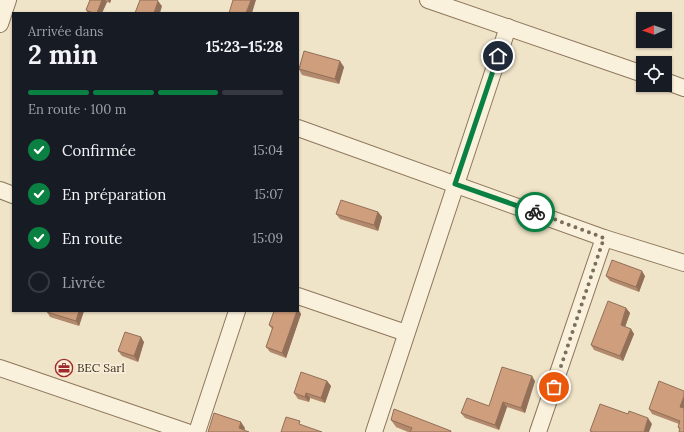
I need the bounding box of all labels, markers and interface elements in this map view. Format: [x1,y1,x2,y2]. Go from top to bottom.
north arrow [636,12,672,48]
map controls [636,12,672,92]
text: Arrivée dans [28,23,103,40]
text: 15:23–15:28 [206,37,283,56]
text: 2 min [28,38,98,71]
pin [481,39,515,73]
icon: home [487,45,509,67]
button: locate [636,56,672,92]
text: En route · 100 m [28,101,126,118]
icon: check [28,139,50,161]
text: Confirmée [62,141,136,160]
text: 15:04 [253,142,283,159]
icon: check [28,183,50,205]
text: En préparation [62,185,166,204]
text: 15:07 [254,186,283,203]
courier [515,192,555,232]
icon: bike [524,201,546,223]
icon: check [28,227,50,249]
text: En route [62,229,122,248]
text: 15:09 [252,230,283,247]
text: Livrée [62,273,105,292]
office icon: BEC Sarl [54,358,74,378]
place label: BEC Sarl [77,360,125,375]
pin [537,370,571,404]
icon: bag [543,376,565,398]

